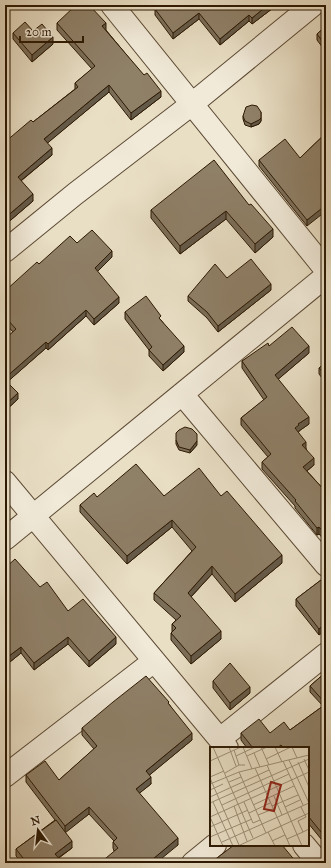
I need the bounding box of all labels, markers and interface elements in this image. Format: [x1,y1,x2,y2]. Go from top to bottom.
scale bar [20,18,83,44]
text: 20 m [26,25,52,39]
inset map [210,747,309,846]
north arrow [18,810,58,850]
text: N [29,813,42,828]

